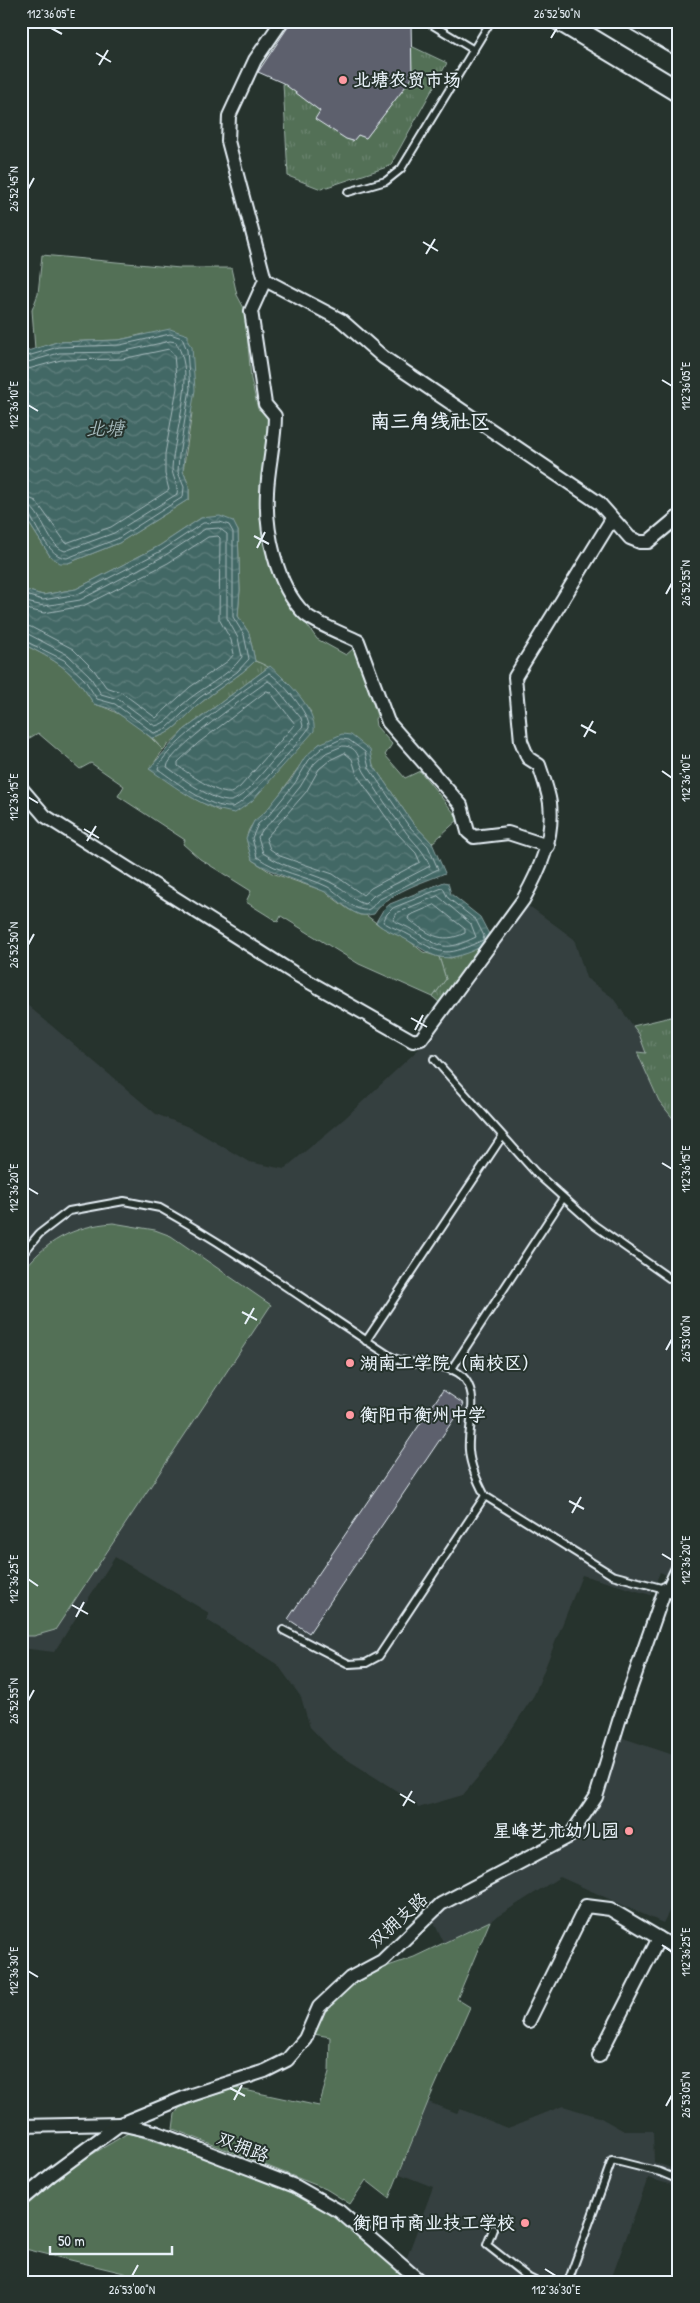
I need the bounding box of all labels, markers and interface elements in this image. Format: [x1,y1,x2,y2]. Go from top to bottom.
text: 112°36'05"E [27,5,76,22]
text: 26°52'50"N [534,5,580,22]
place label: 北塘农贸市场 [353,67,461,92]
marker: 北塘农贸市场 [337,74,349,86]
text: 26°52'45"N [5,166,22,212]
text: 112°36'05"E [677,361,694,410]
text: 112°36'10"E [5,380,22,429]
district label: 南三角线社区 [370,407,490,434]
water label: 北塘 [86,415,126,441]
text: 26°52'55"N [677,560,694,606]
text: 112°36'10"E [677,753,694,802]
text: 112°36'15"E [5,773,22,821]
text: 26°52'50"N [5,922,22,968]
text: 112°36'15"E [677,1145,694,1193]
text: 112°36'20"E [5,1163,22,1213]
text: 26°53'00"N [677,1316,694,1362]
place label: 湖南工学院（南校区） [360,1350,540,1375]
marker: 湖南工学院（南校区） [344,1357,356,1369]
place label: 衡阳市衡州中学 [360,1402,486,1427]
marker: 衡阳市衡州中学 [344,1409,356,1421]
text: 112°36'20"E [677,1535,694,1585]
text: 112°36'25"E [5,1554,22,1603]
text: 26°52'55"N [5,1678,22,1724]
place label: 星峰艺术幼儿园 [493,1818,619,1843]
marker: 星峰艺术幼儿园 [623,1825,635,1837]
street label: 双拥支路 [363,1886,433,1953]
text: 112°36'25"E [677,1927,694,1976]
text: 112°36'30"E [5,1946,22,1995]
text: 26°53'05"N [677,2072,694,2118]
street label: 双拥路 [213,2125,273,2168]
place label: 衡阳市商业技工学校 [353,2210,515,2235]
marker: 衡阳市商业技工学校 [519,2217,531,2229]
scale bar [50,2223,172,2255]
text: 50 m [58,2230,85,2251]
text: 26°53'00"N [109,2281,155,2298]
text: 112°36'30"E [532,2281,581,2298]

